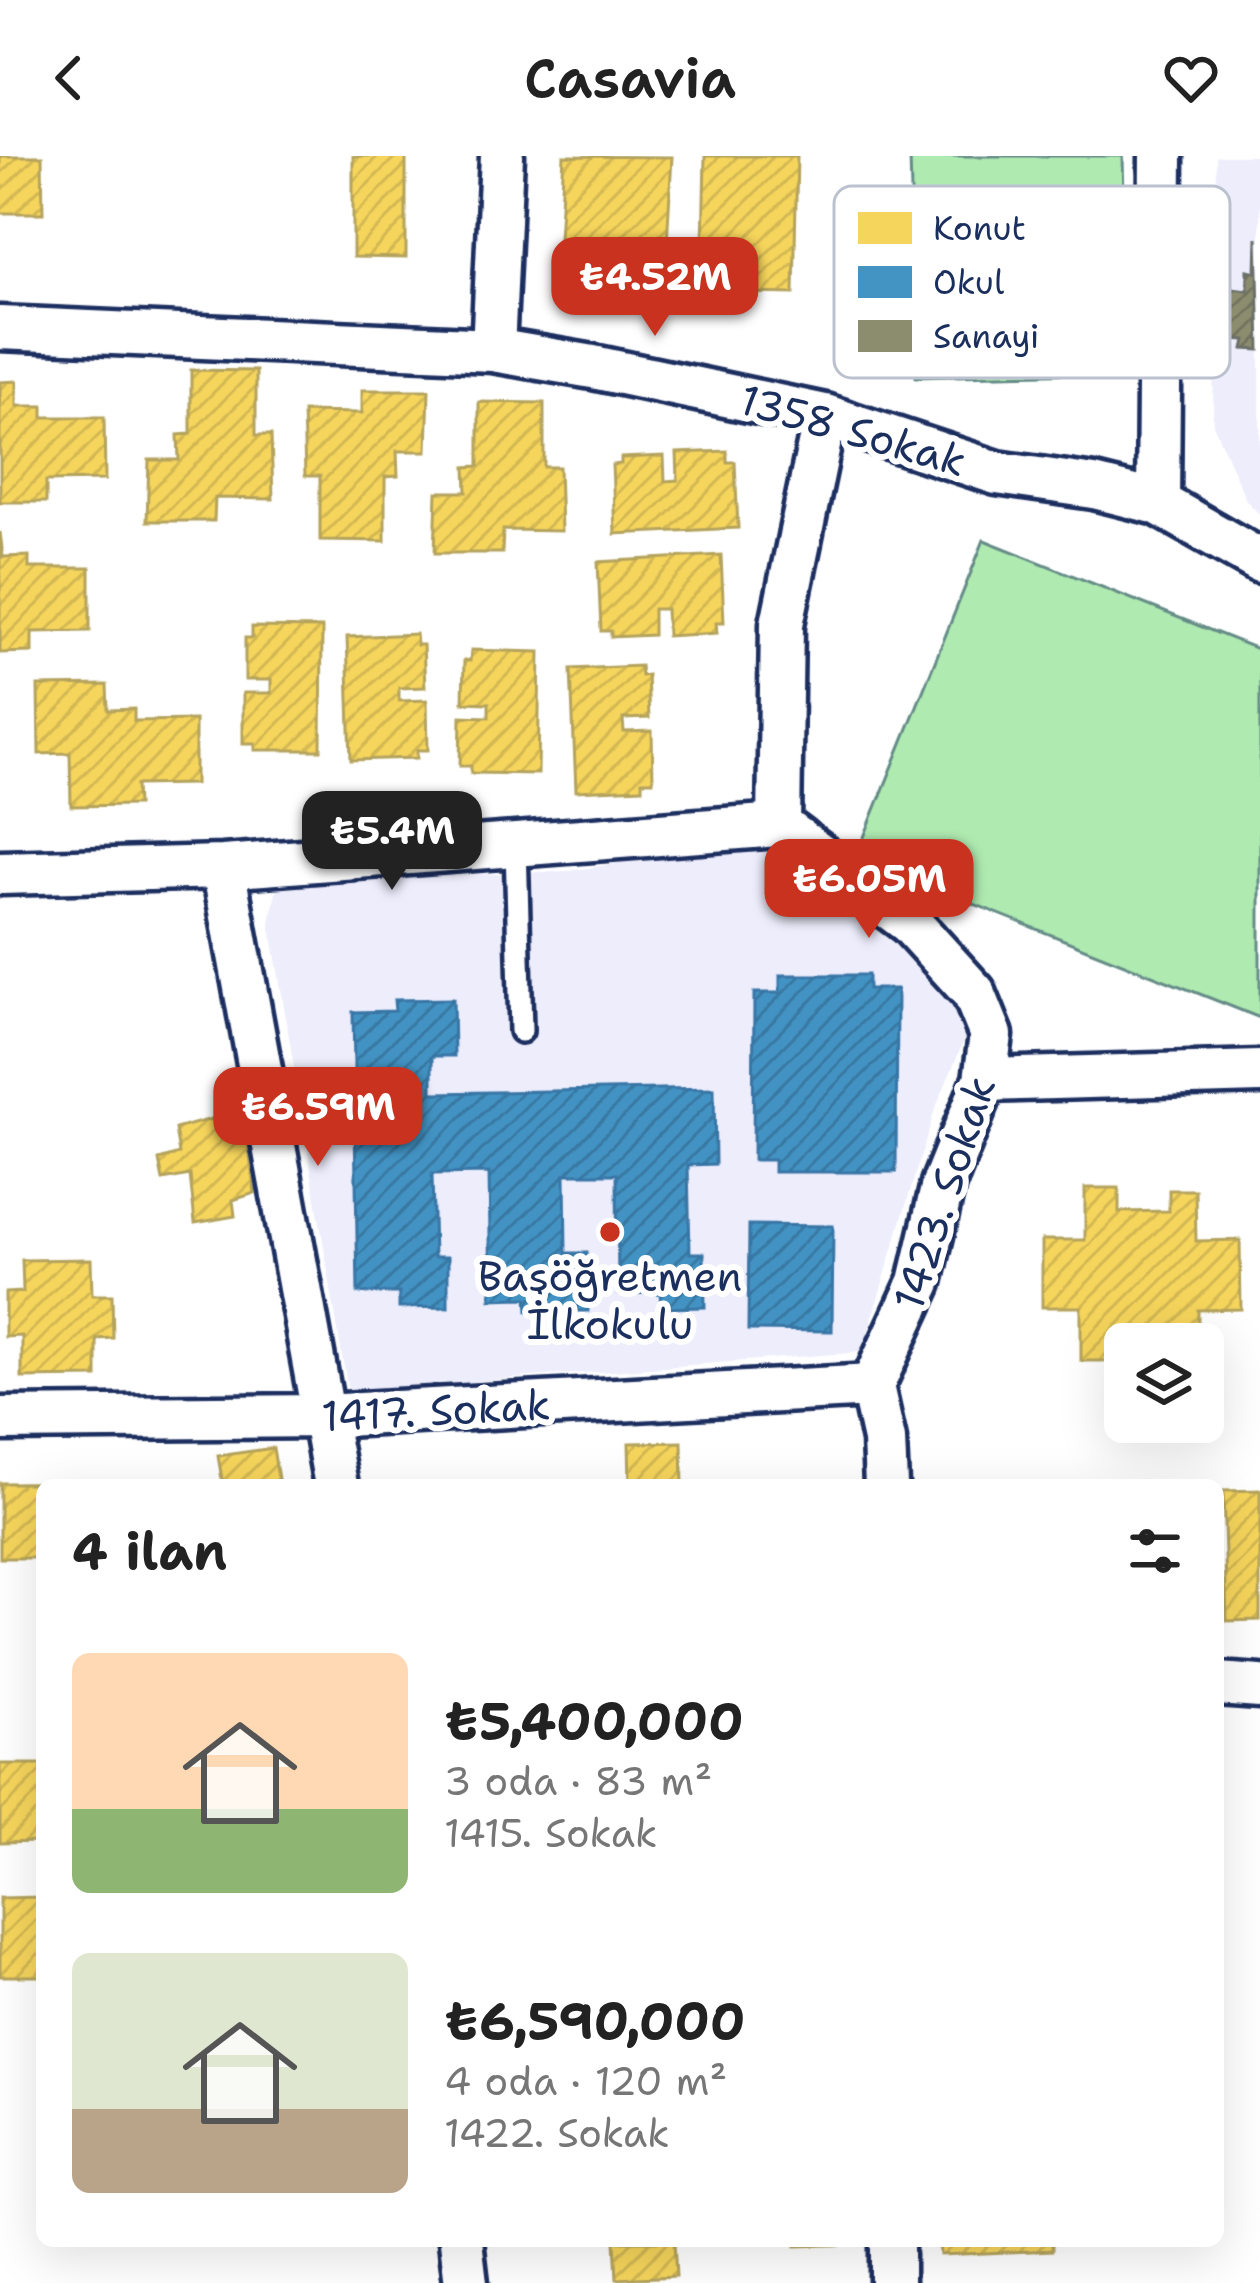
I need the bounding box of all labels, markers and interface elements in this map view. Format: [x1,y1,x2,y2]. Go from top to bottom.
text: Casavia [524,42,736,114]
icon: back [36,45,102,111]
icon: heart [1158,45,1224,111]
legend [834,186,1230,378]
text: Konut [933,206,1026,251]
pin: ₺4.52M [557,237,753,339]
text: ₺4.52M [578,250,732,302]
text: Okul [933,260,1004,305]
text: Sanayi [933,314,1039,359]
street label: 1358 Sokak [733,371,973,489]
pin: ₺5.4M [308,791,476,893]
text: ₺5.4M [329,804,455,856]
pin: ₺6.05M [771,839,967,941]
text: ₺6.05M [791,852,947,904]
pin: ₺6.59M [220,1067,416,1169]
street label: 1423. Sokak [880,1069,1008,1317]
text: ₺6.59M [240,1080,396,1132]
marker: Başöğretmen İlkokulu [597,1219,623,1245]
place label: Başöğretmen İlkokulu [478,1248,742,1352]
map controls [1104,1323,1224,1443]
button: layers [1104,1323,1224,1443]
street label: 1417. Sokak [320,1376,552,1444]
text: 4 ilan [72,1517,227,1585]
icon: filters [1122,1518,1188,1584]
text: ₺5,400,000 [444,1687,744,1755]
icon: home [168,1701,312,1845]
text: 3 oda · 83 m² [444,1755,712,1807]
text: 1415. Sokak [444,1807,657,1859]
text: ₺6,590,000 [444,1987,746,2055]
icon: home [168,2001,312,2145]
text: 4 oda · 120 m² [444,2055,727,2107]
text: 1422. Sokak [444,2107,670,2159]

